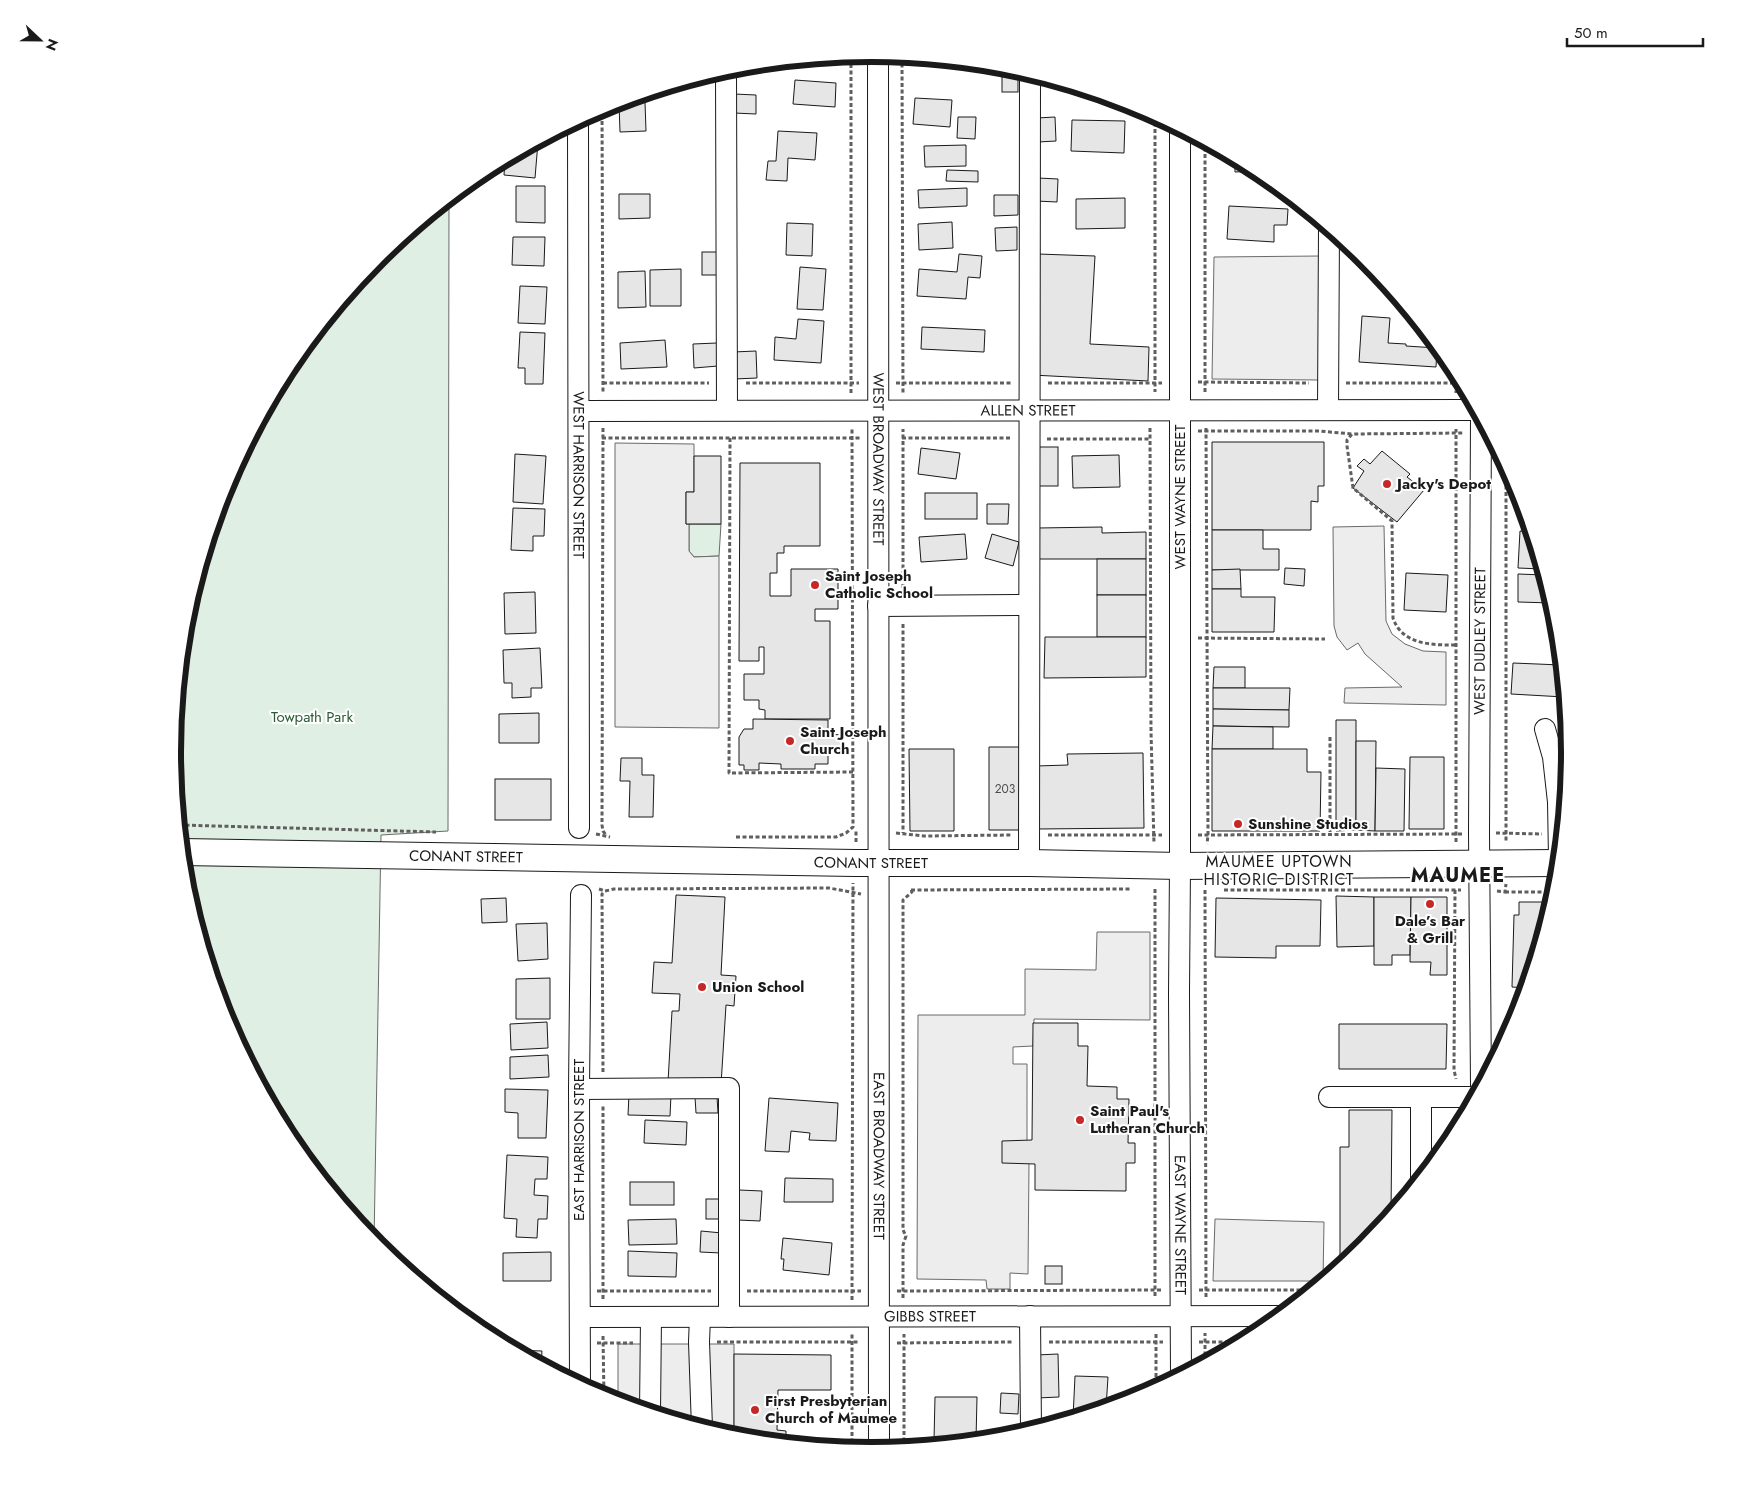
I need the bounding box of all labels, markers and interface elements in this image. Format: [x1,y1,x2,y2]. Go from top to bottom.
north arrow [15,15,65,65]
scale bar [1567,15,1703,47]
text: 50 m [1574,22,1608,44]
text: N [41,36,63,54]
street label: WEST BROADWAY STREET [867,372,889,546]
street label: WEST HARRISON STREET [567,391,590,559]
street label: ALLEN STREET [980,399,1076,422]
street label: WEST WAYNE STREET [1169,425,1191,569]
place label: Jacky's Depot [1394,473,1491,495]
marker: Jacky's Depot [1381,478,1393,490]
place label: Saint Joseph Catholic School [825,565,933,604]
street label: WEST DUDLEY STREET [1469,567,1491,715]
marker: Saint Joseph Catholic School [809,579,821,591]
park label: Towpath Park [271,706,353,728]
place label: Saint Joseph Church [800,721,887,760]
marker: Saint Joseph Church [784,735,796,747]
house number: 203 [995,780,1016,798]
place label: Sunshine Studios [1248,813,1368,835]
marker: Sunshine Studios [1232,818,1244,830]
street label: CONANT STREET [409,845,523,869]
district label: MAUMEE UPTOWN HISTORIC DISTRICT [1204,850,1354,891]
street label: CONANT STREET [814,851,928,874]
district label: MAUMEE [1411,861,1505,890]
marker: Dale’s Bar & Grill [1424,898,1436,910]
place label: Dale’s Bar & Grill [1395,910,1466,949]
place label: Union School [712,976,804,998]
marker: Union School [696,981,708,993]
street label: EAST HARRISON STREET [568,1059,590,1221]
street label: EAST BROADWAY STREET [868,1072,890,1240]
place label: Saint Paul's Lutheran Church [1090,1100,1205,1139]
marker: Saint Paul's Lutheran Church [1074,1114,1086,1126]
street label: EAST WAYNE STREET [1169,1155,1192,1295]
street label: GIBBS STREET [884,1305,976,1328]
place label: First Presbyterian Church of Maumee [765,1390,898,1429]
marker: First Presbyterian Church of Maumee [749,1404,761,1416]

